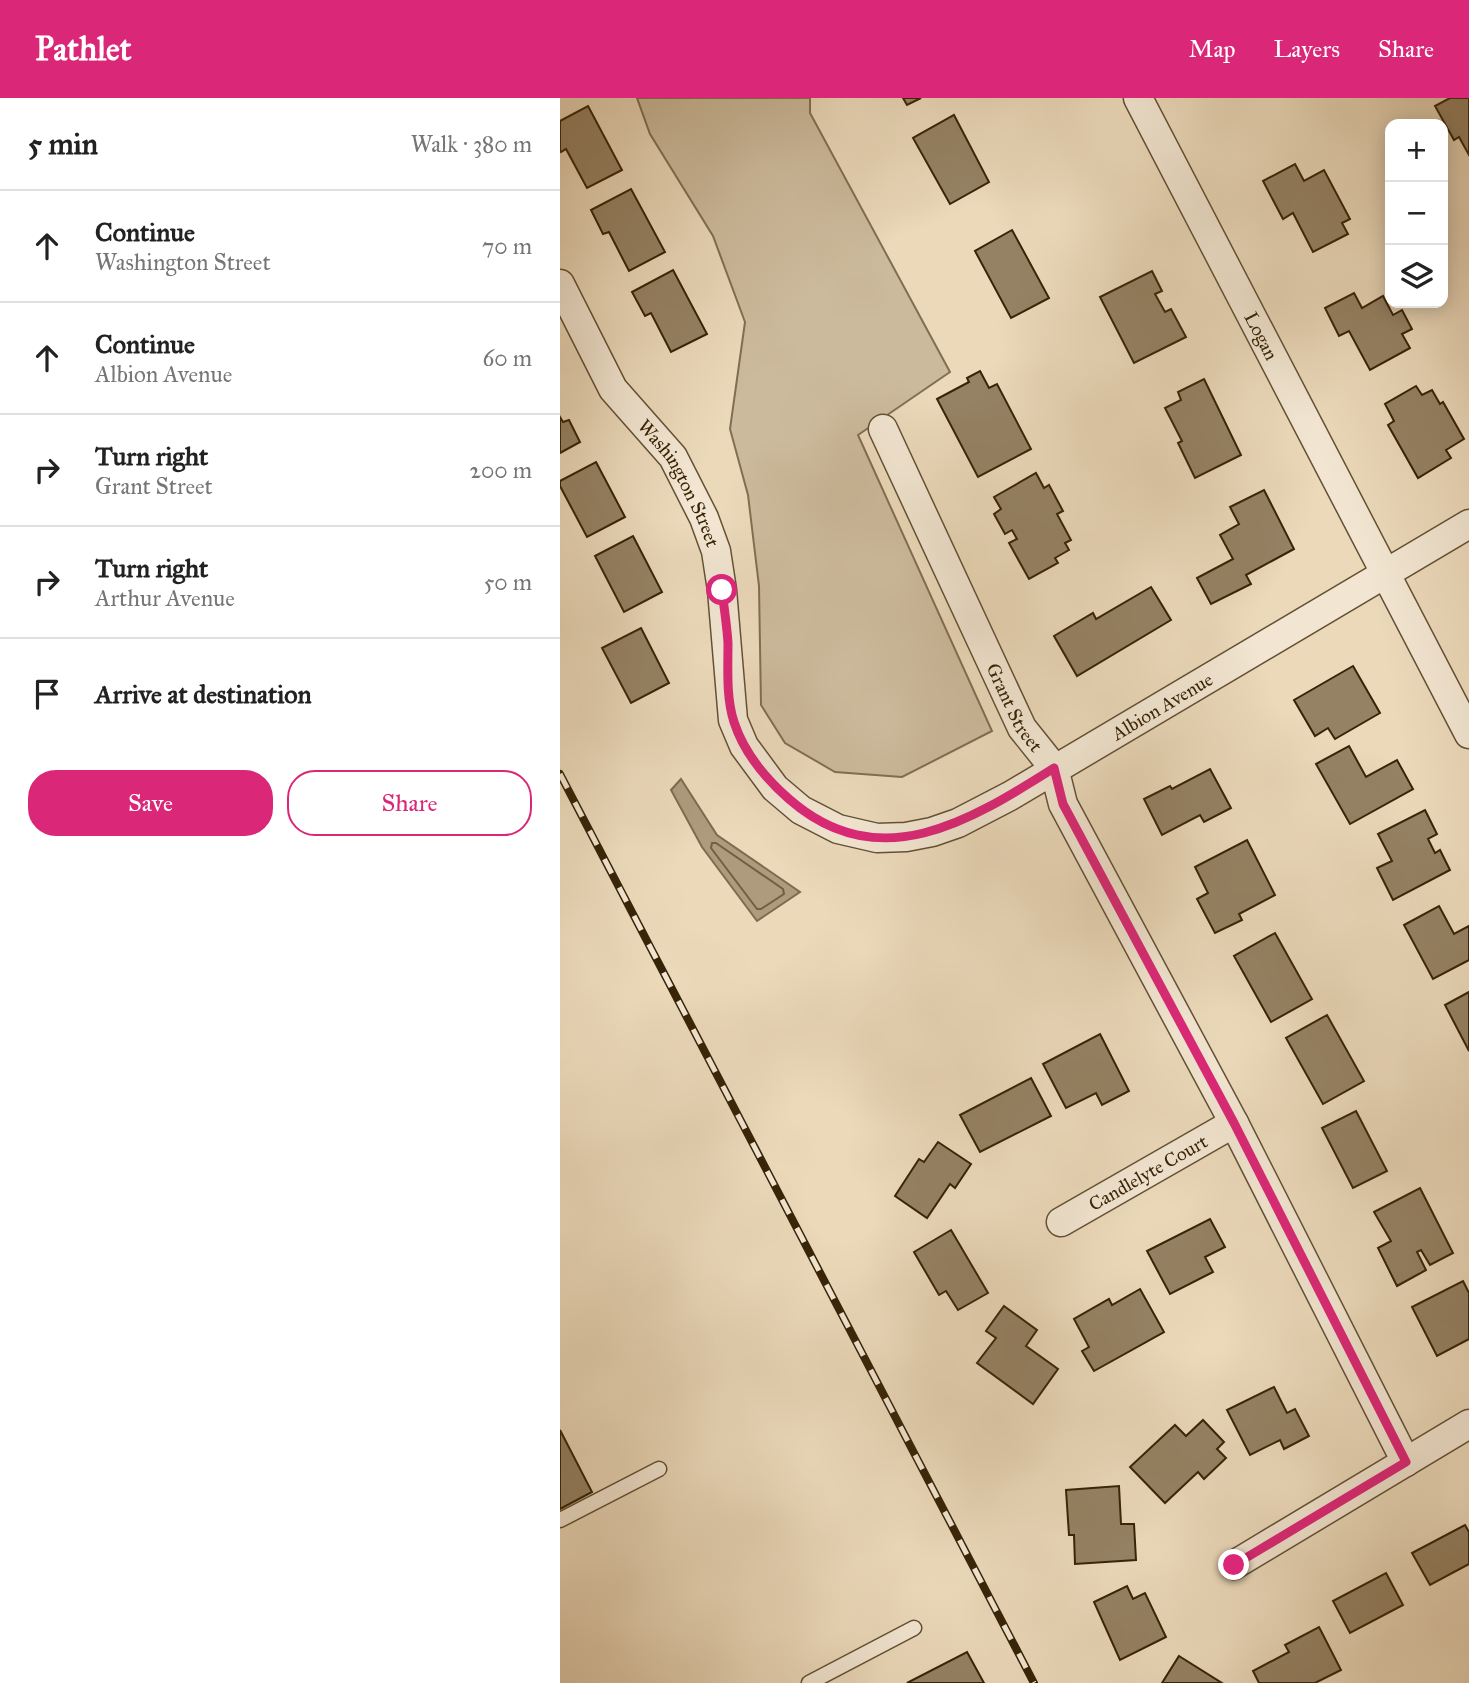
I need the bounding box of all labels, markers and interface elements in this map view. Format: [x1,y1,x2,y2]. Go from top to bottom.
text: Pathlet [35,29,132,69]
text: Map [1189,34,1236,64]
text: Layers [1274,34,1340,64]
text: Share [1378,34,1434,64]
map controls [1385,119,1448,308]
button: + [1385,119,1448,182]
text: 5 min [28,126,98,162]
text: Walk · 380 m [411,130,532,158]
button: − [1385,182,1448,245]
text: Continue [95,216,195,248]
icon: ahead [28,227,66,265]
text: 70 m [482,232,532,260]
button: layers [1385,245,1448,308]
text: Washington Street [95,248,271,276]
street label: Logan [1240,308,1284,364]
text: Continue [95,328,195,360]
icon: ahead [28,339,66,377]
text: 60 m [483,344,532,372]
text: Albion Avenue [95,360,232,388]
street label: Washington Street [633,414,725,550]
text: Turn right [95,440,208,472]
icon: right [28,451,66,489]
text: 200 m [470,456,532,484]
text: Grant Street [95,472,213,500]
text: Turn right [95,552,208,584]
icon: right [28,563,66,601]
text: 50 m [484,568,532,596]
route start [706,574,737,605]
text: Arthur Avenue [95,584,235,612]
street label: Grant Street [982,659,1048,756]
street label: Albion Avenue [1106,667,1217,745]
icon: arrive [28,675,66,713]
text: Arrive at destination [95,678,312,710]
button: Save [28,770,273,836]
button: Share [287,770,532,836]
street label: Candlelyte Court [1084,1129,1211,1215]
route end [1218,1549,1249,1580]

